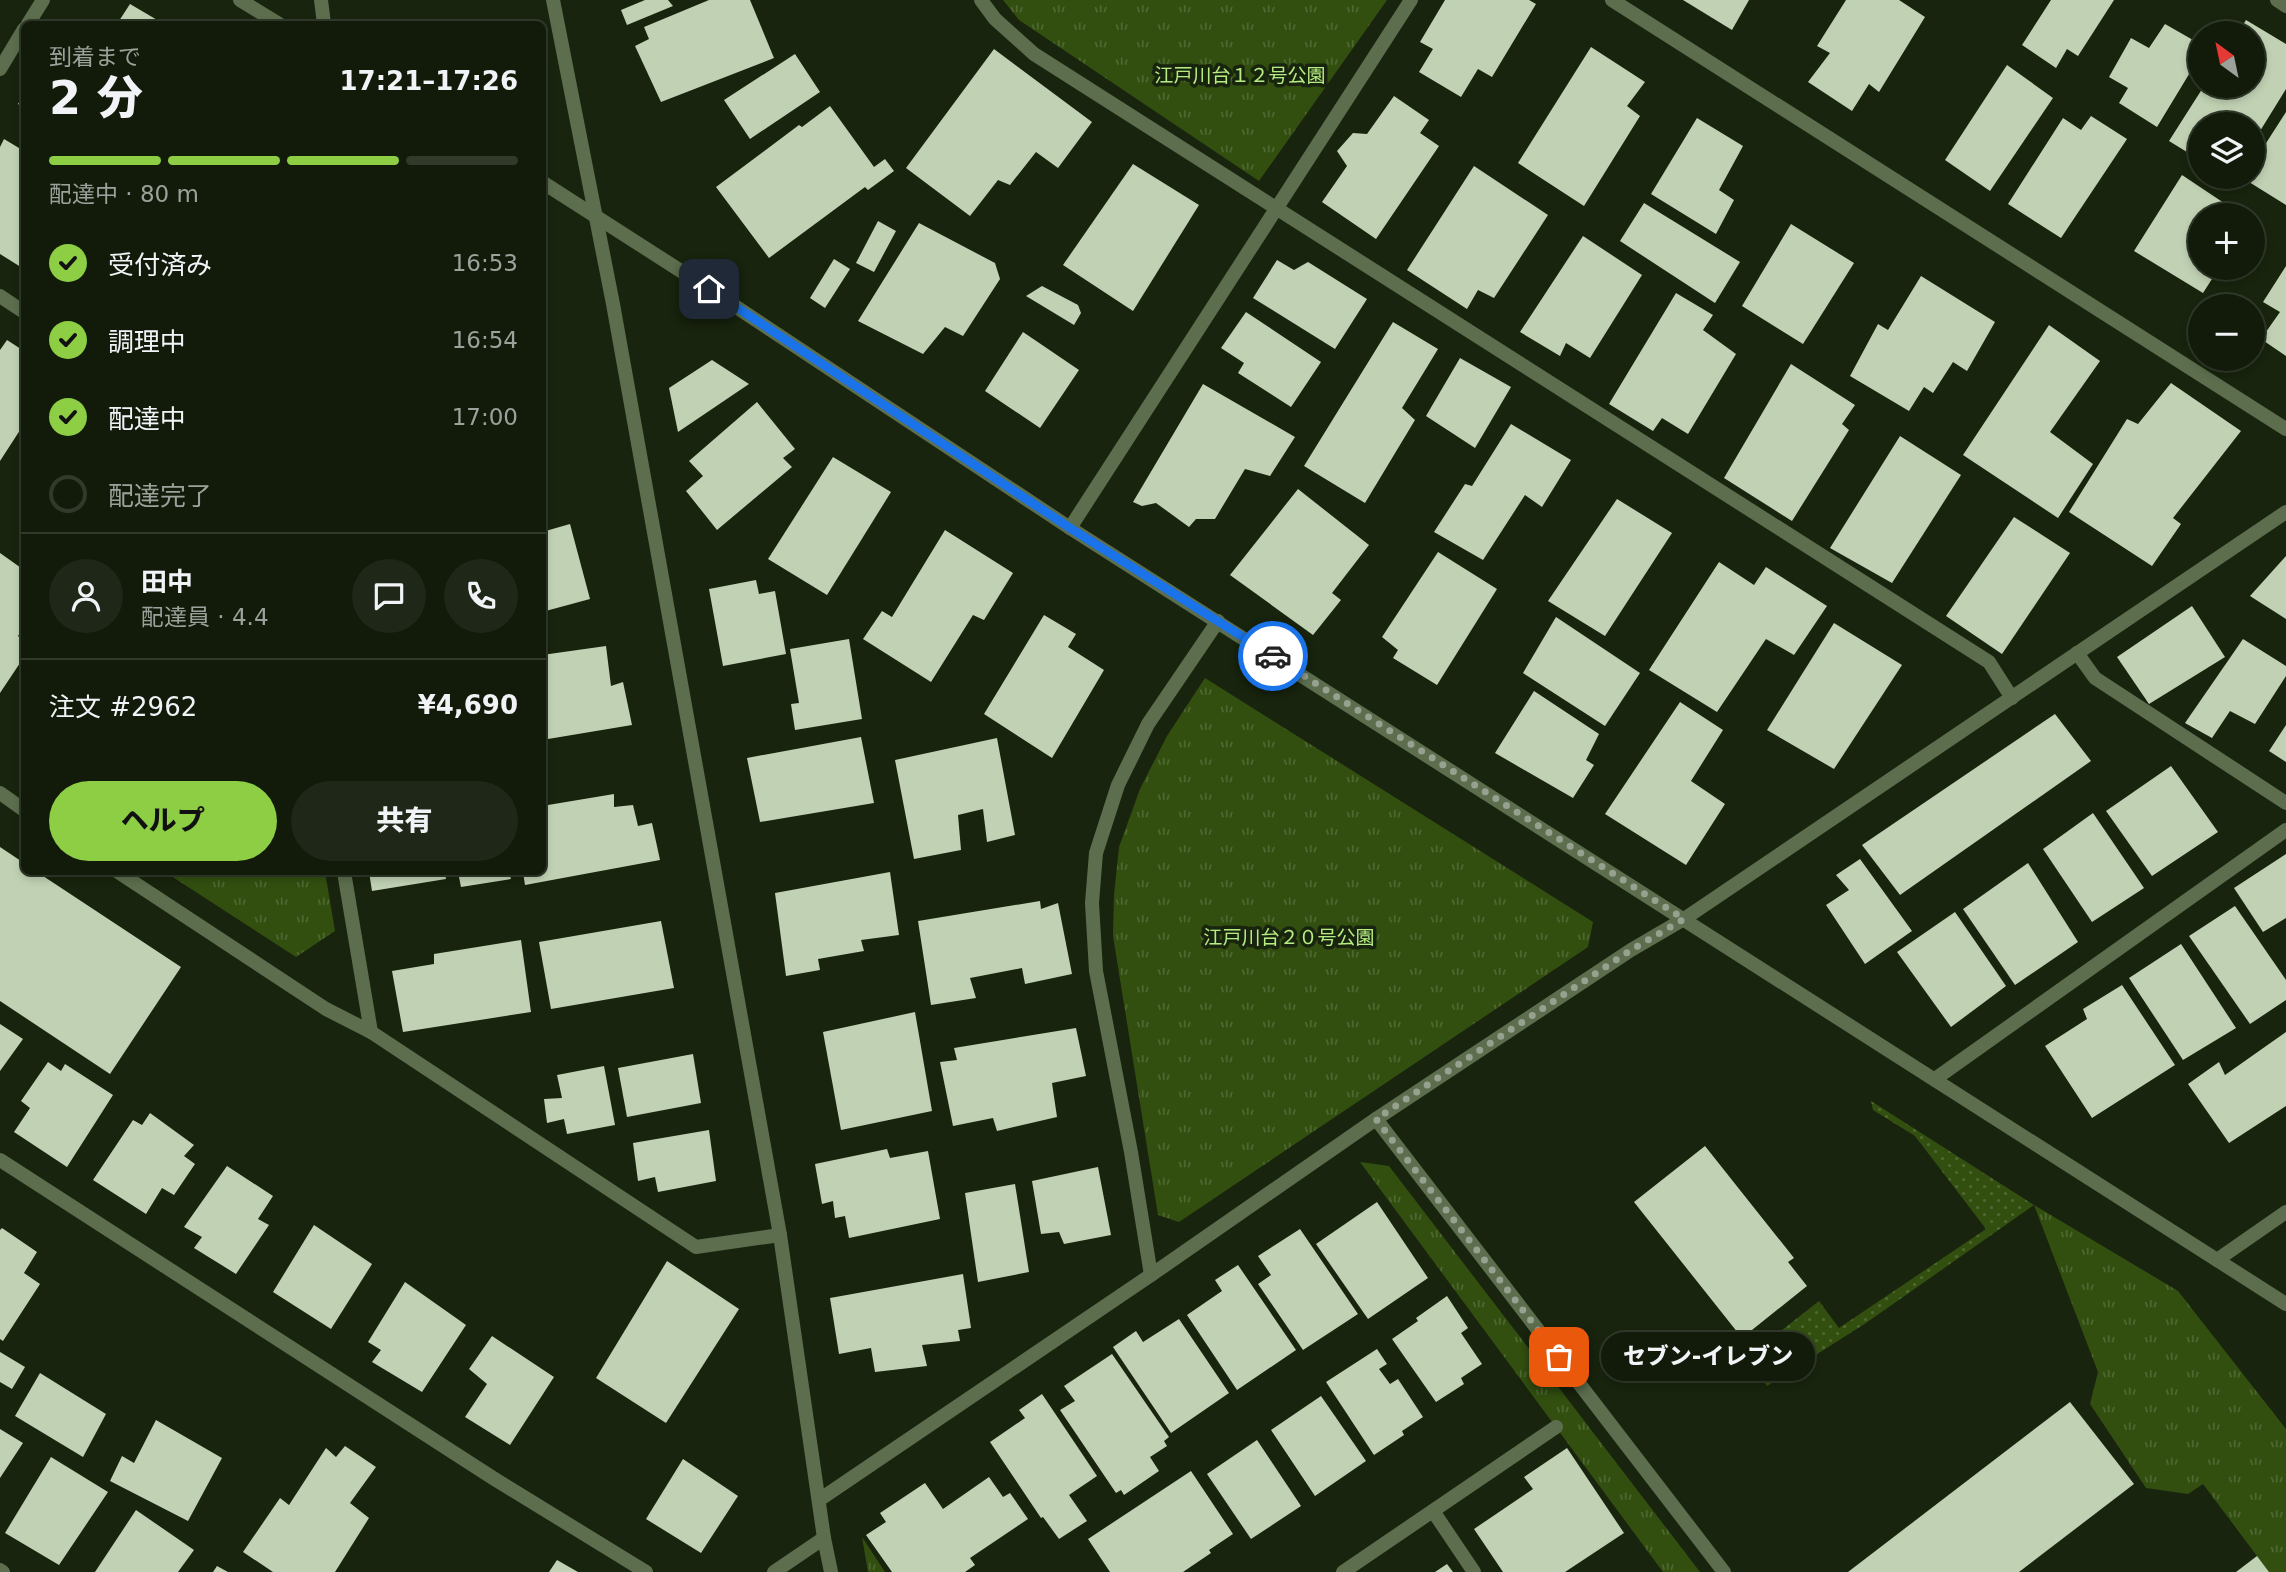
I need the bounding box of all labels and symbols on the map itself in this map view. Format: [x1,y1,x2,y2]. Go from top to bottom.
north arrow [2188,21,2264,98]
park label: 江戸川台１２号公園 [1154,64,1326,86]
pin [679,259,739,319]
courier [1238,621,1308,691]
park label: 江戸川台２０号公園 [1203,926,1375,948]
pin [1529,1327,1589,1387]
callout: セブン-イレブン [1601,1332,1814,1382]

